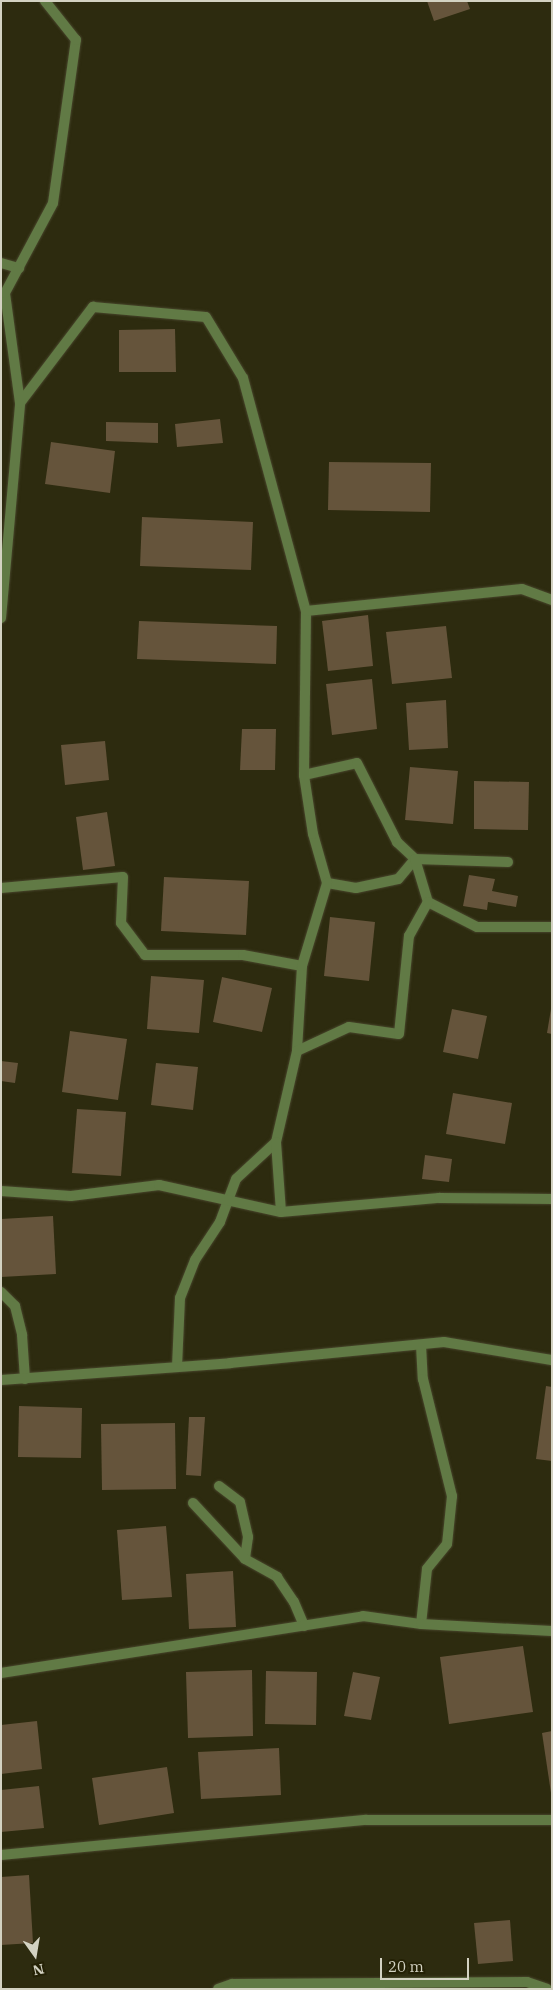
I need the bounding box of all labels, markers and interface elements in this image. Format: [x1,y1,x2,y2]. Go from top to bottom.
north arrow [10,1930,60,1980]
scale bar [383,1948,472,1980]
text: 20 m [388,1957,424,1976]
text: N [31,1960,46,1980]

